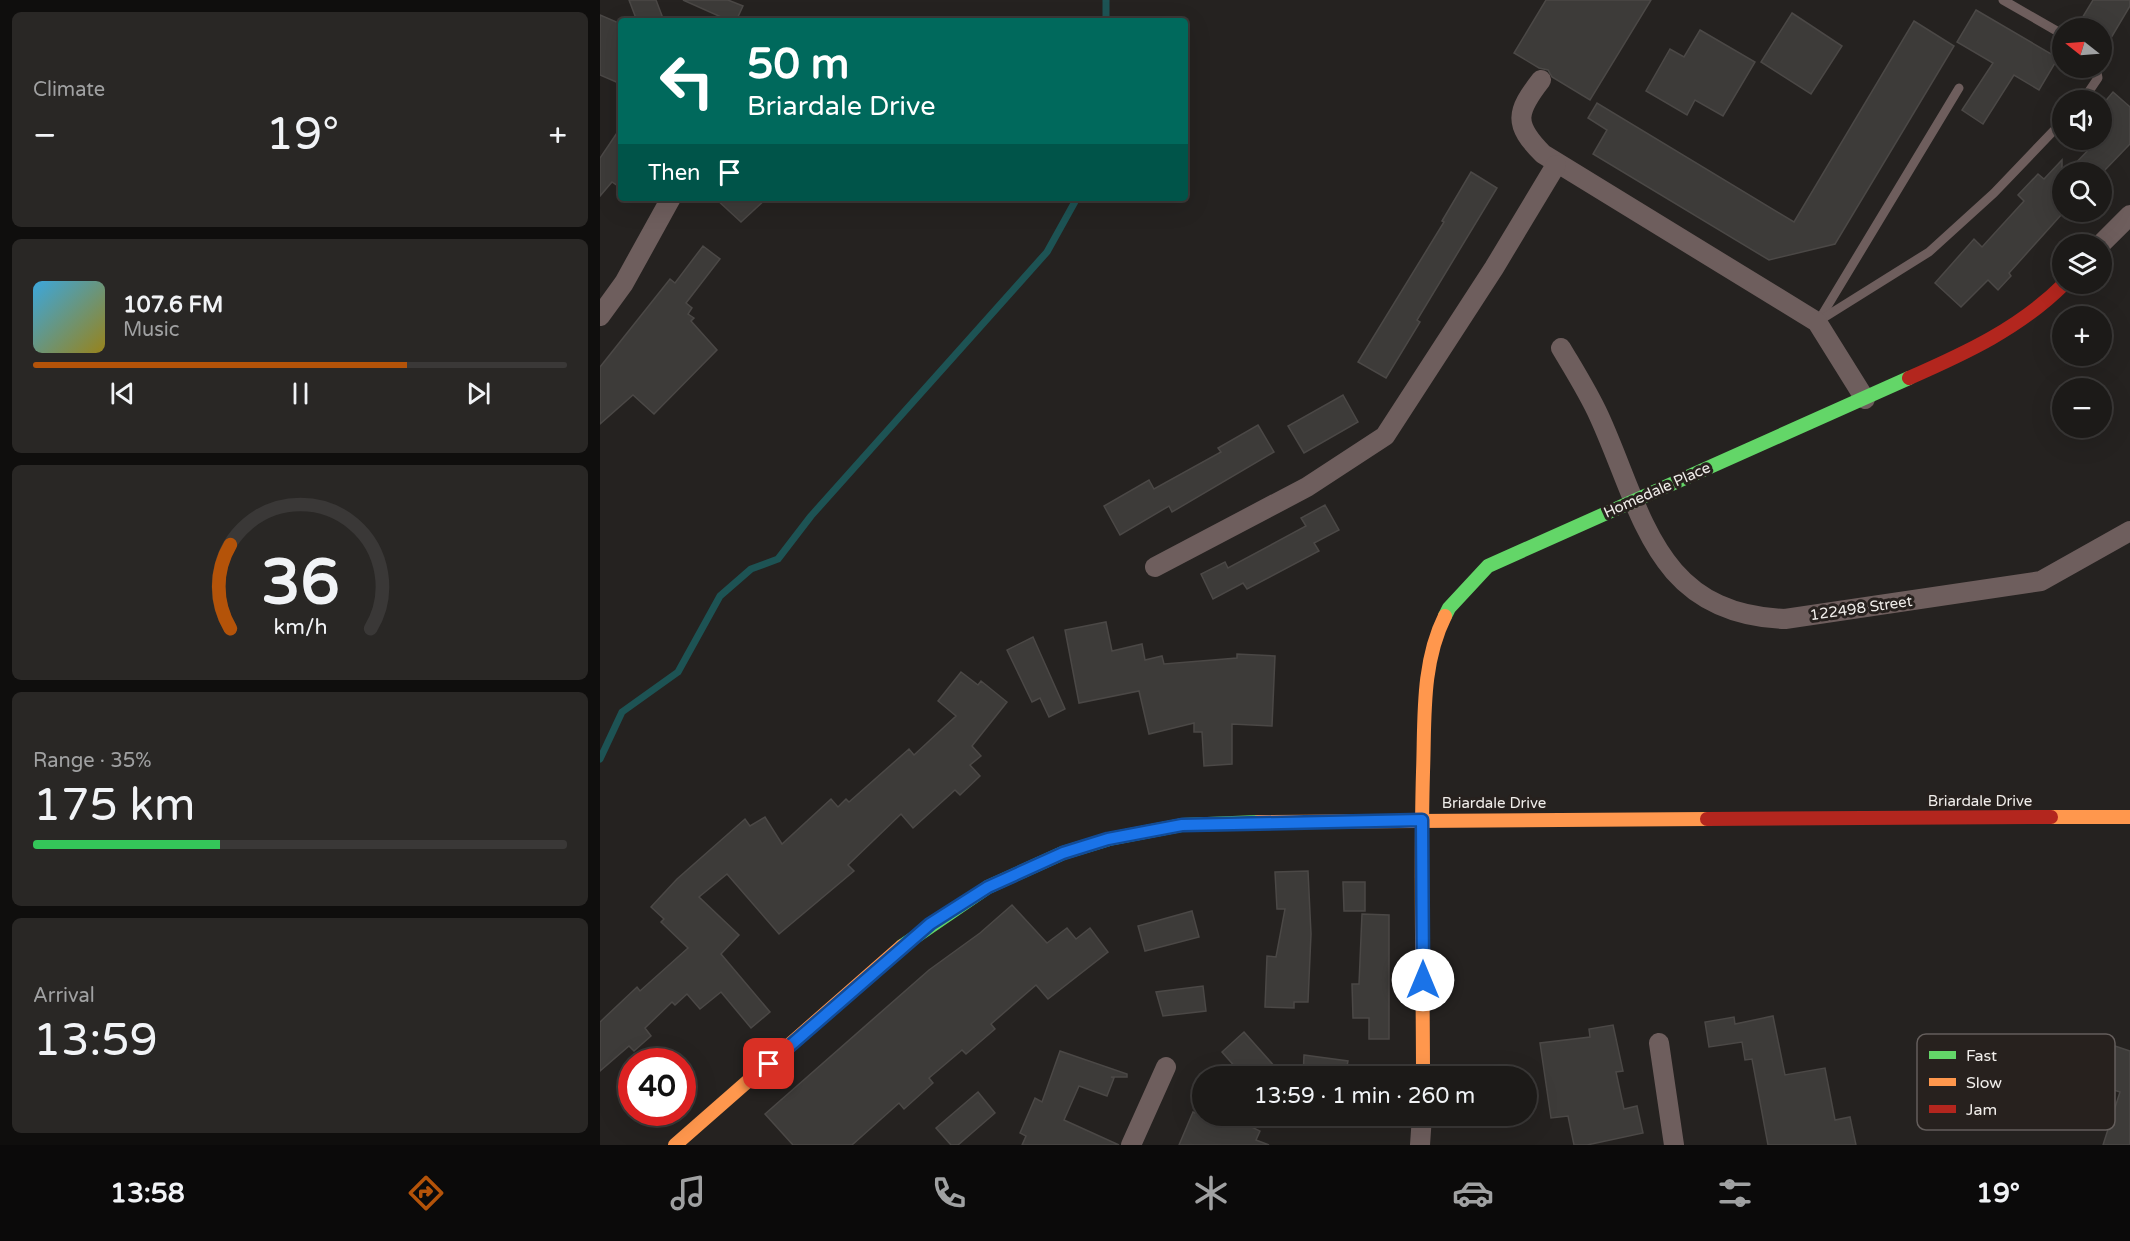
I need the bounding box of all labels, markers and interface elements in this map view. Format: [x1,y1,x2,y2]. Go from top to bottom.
north arrow [2052,18,2112,78]
map controls [2052,18,2112,438]
text: 50 m [747,39,849,90]
icon: left [648,42,726,120]
text: Climate [33,78,105,102]
text: Briardale Drive [747,90,935,123]
button: sound [2052,90,2112,150]
text: 19° [266,108,339,162]
text: − [33,116,57,155]
text: + [548,116,567,155]
icon: arrive [713,156,746,189]
text: Then [648,160,701,186]
button: search [2052,162,2112,222]
button: layers [2052,234,2112,294]
text: 107.6 FM [123,292,223,318]
button: + [2052,306,2112,366]
text: Music [123,318,179,342]
icon: previous [106,377,139,410]
icon: pause [284,377,317,410]
icon: next [462,377,495,410]
button: − [2052,378,2112,438]
street label: Homedale Place [1601,458,1713,522]
text: 36 [261,547,339,622]
street label: 122498 Street [1809,592,1914,624]
text: km/h [273,615,327,641]
text: Range · 35% [33,749,152,773]
text: 175 km [33,779,195,833]
street label: Briardale Drive [1928,792,2032,810]
street label: Briardale Drive [1442,794,1546,812]
position arrow [1391,948,1455,1012]
text: Arrival [33,984,95,1008]
text: 13:59 [33,1014,158,1068]
legend [1917,1034,2115,1130]
pin [743,1038,794,1089]
text: Fast [1966,1046,1997,1066]
icon: arrive [752,1047,785,1080]
speed limit sign: 40 [618,1048,696,1126]
text: Slow [1966,1073,2002,1093]
text: 13:59 · 1 min · 260 m [1254,1083,1475,1109]
text: Jam [1966,1100,1997,1120]
icon: directions [405,1172,447,1214]
icon: music [667,1172,709,1214]
icon: phone [928,1172,970,1214]
icon: climate [1190,1172,1232,1214]
icon: car [1452,1172,1494,1214]
icon: filters [1714,1172,1756,1214]
text: 13:58 [110,1177,185,1210]
text: 19° [1976,1177,2020,1210]

